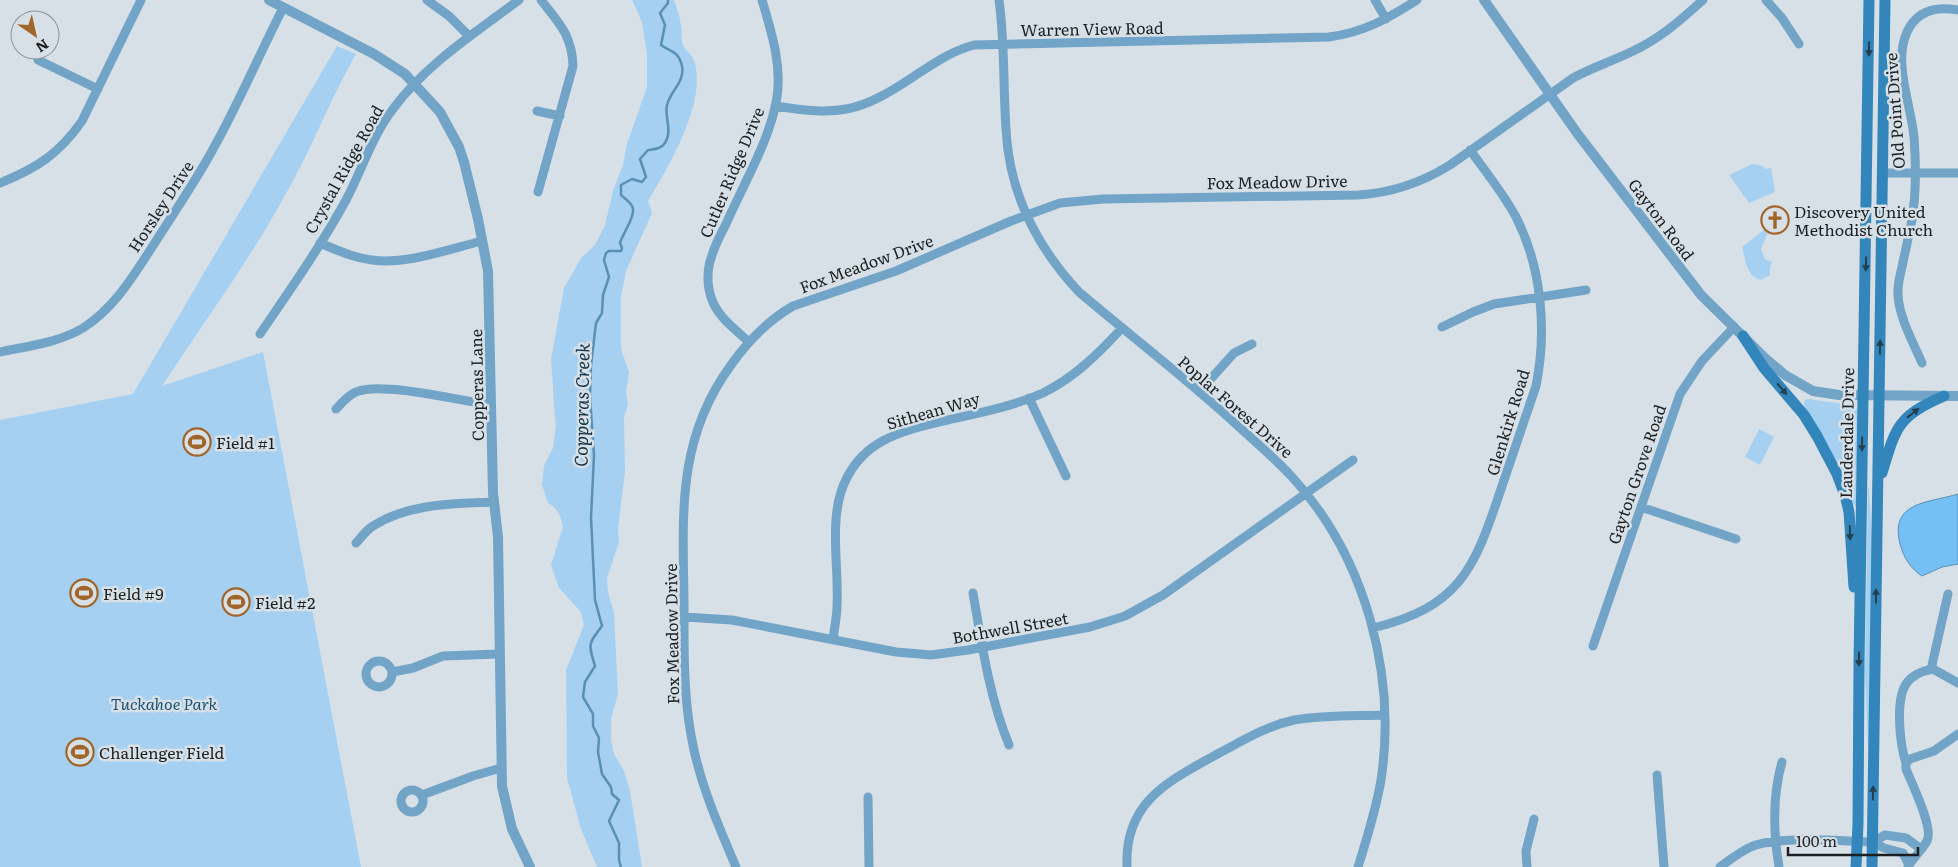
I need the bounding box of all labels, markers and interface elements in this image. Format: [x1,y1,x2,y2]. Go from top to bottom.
north arrow [10,10,60,60]
street label: Warren View Road [1020,15,1164,41]
text: N [32,35,53,58]
one-way arrow [1865,41,1873,57]
street label: Old Point Drive [1878,52,1910,170]
street label: Crystal Ridge Road [298,100,388,238]
street label: Cutler Ridge Drive [693,103,769,241]
street label: Horsley Drive [121,155,199,257]
street label: Fox Meadow Drive [1206,168,1348,194]
street label: Gayton Road [1623,173,1701,265]
place label: Discovery United Methodist Church [1794,199,1934,241]
church icon: Discovery United Methodist Church [1760,205,1790,235]
street label: Fox Meadow Drive [796,228,936,298]
one-way arrow [1862,256,1870,272]
street label: Copperas Lane [463,329,489,441]
one-way arrow [1877,339,1885,355]
water label: Copperas Creek [566,343,596,467]
street label: Poplar Forest Drive [1173,349,1299,463]
street label: Glenkirk Road [1479,366,1535,478]
street label: Lauderdale Drive [1833,367,1859,499]
one-way arrow [1777,382,1788,395]
street label: Sithean Way [883,385,983,435]
street label: Gayton Grove Road [1601,401,1671,547]
one-way arrow [1906,407,1919,418]
sports icon: Field #1 [182,427,212,457]
place label: Field #1 [216,430,275,454]
one-way arrow [1858,436,1866,452]
one-way arrow [1847,525,1855,541]
street label: Fox Meadow Drive [658,563,684,705]
sports icon: Field #9 [69,578,99,608]
place label: Field #9 [103,581,164,605]
sports icon: Field #2 [221,587,251,617]
one-way arrow [1872,588,1880,604]
place label: Field #2 [255,590,315,614]
street label: Bothwell Street [950,605,1070,649]
one-way arrow [1855,651,1863,667]
park label: Tuckahoe Park [111,691,218,715]
sports icon: Challenger Field [65,737,95,767]
place label: Challenger Field [99,740,224,764]
one-way arrow [1869,785,1877,801]
scale bar [1788,824,1918,856]
text: 100 m [1796,829,1837,852]

